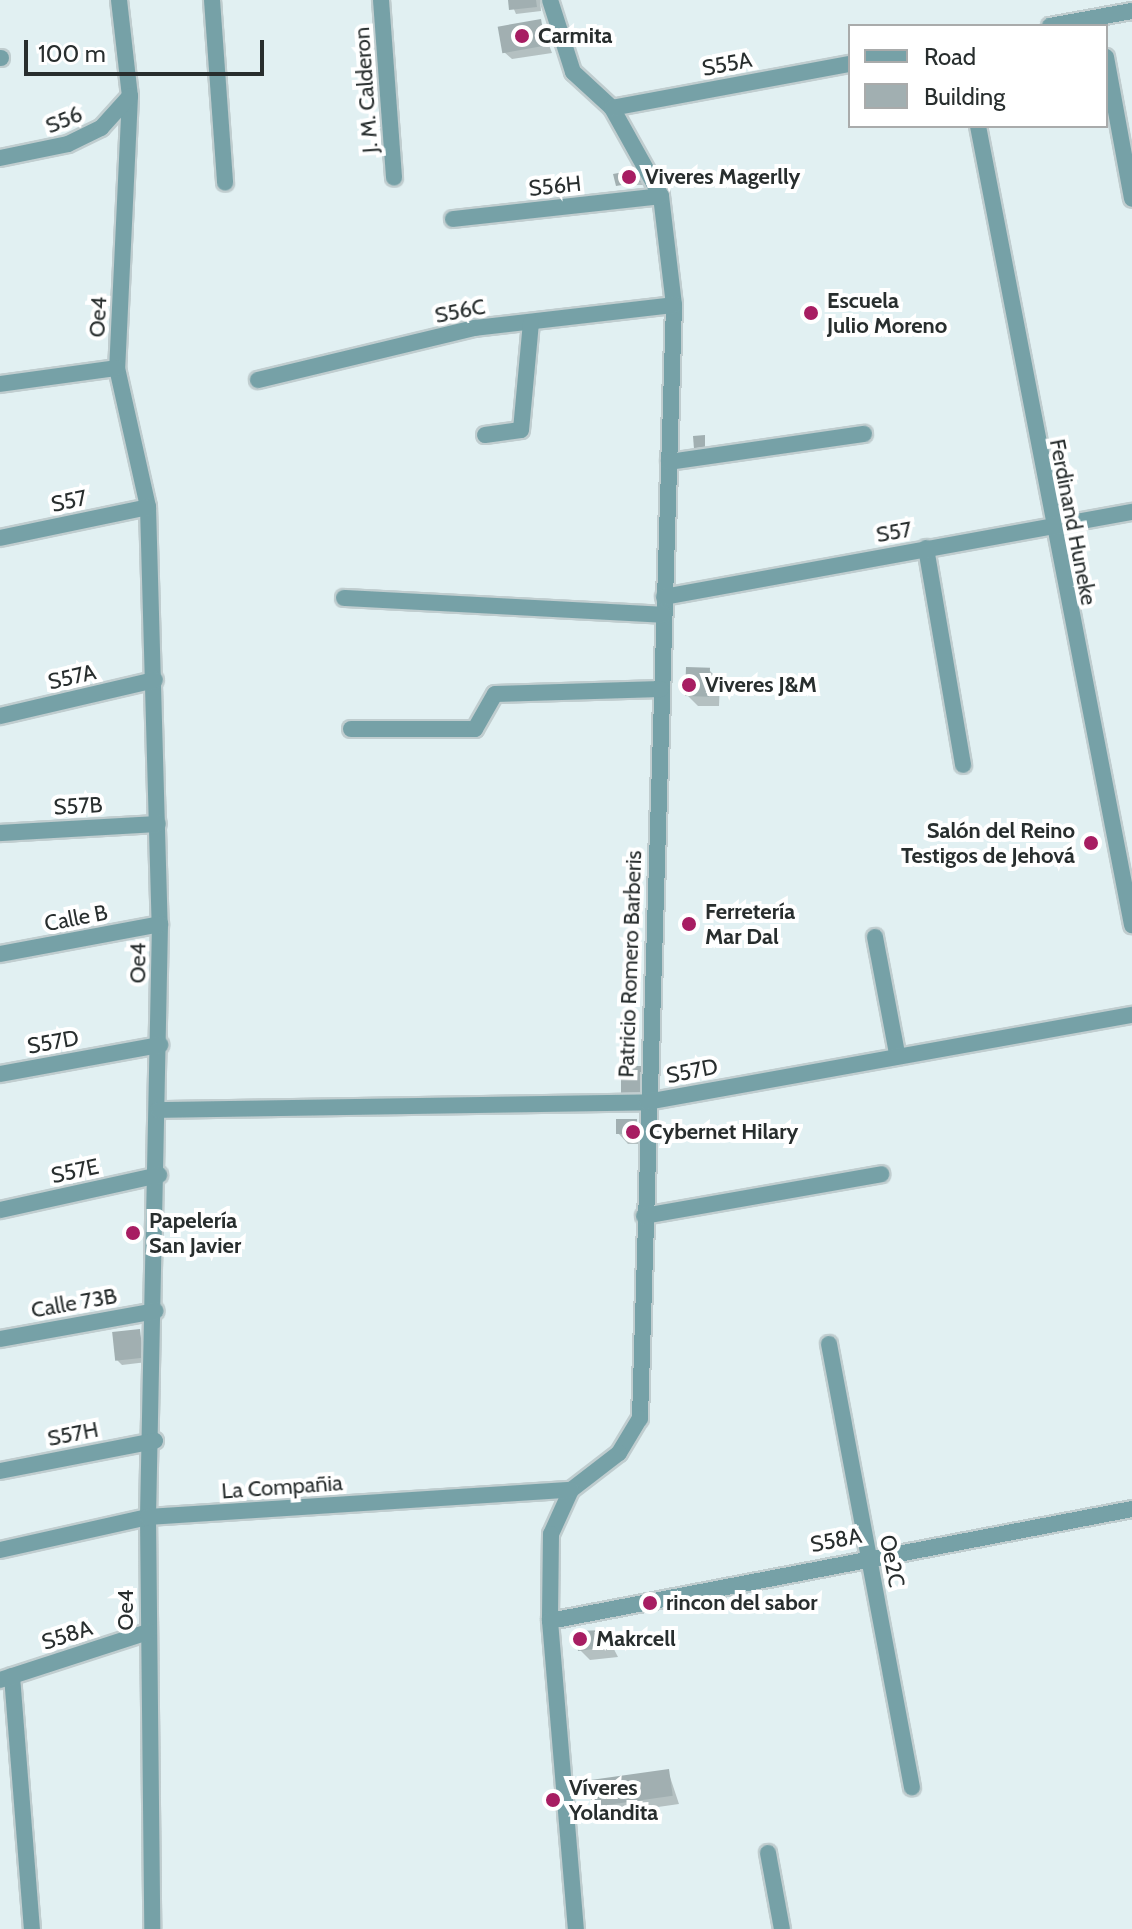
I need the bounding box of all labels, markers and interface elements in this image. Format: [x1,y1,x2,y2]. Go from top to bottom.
place label: Carmita [538,23,613,49]
scale bar [28,24,268,74]
legend [848,24,1108,128]
street label: J. M. Calderon [348,26,384,154]
marker: Carmita [513,27,531,45]
text: 100 m [38,39,106,68]
text: Road [924,42,976,71]
street label: S55A [700,46,754,82]
text: Building [924,82,1005,111]
street label: S56 [42,101,86,139]
place label: Viveres Magerlly [645,164,800,190]
marker: Viveres Magerlly [620,168,638,186]
street label: S56H [527,170,583,202]
place label: Escuela Julio Moreno [827,287,947,338]
street label: S56C [433,293,487,329]
street label: Oe4 [84,296,112,338]
marker: Escuela Julio Moreno [802,304,820,322]
street label: Ferdinand Huneke [1044,437,1102,607]
street label: S57 [49,484,89,518]
street label: S57 [874,516,914,548]
street label: S57A [45,659,99,695]
place label: Viveres J&M [705,672,817,698]
marker: Viveres J&M [680,676,698,694]
street label: S57B [53,792,103,820]
place label: Salón del Reino Testigos de Jehová [901,817,1075,868]
marker: Salón del Reino Testigos de Jehová [1082,834,1100,852]
street label: Patricio Romero Barberis [613,850,647,1078]
place label: Ferretería Mar Dal [705,898,795,950]
street label: Calle B [42,899,110,937]
marker: Ferretería Mar Dal [680,915,698,933]
street label: Oe4 [125,943,151,983]
street label: S57D [25,1025,81,1059]
street label: S57D [664,1053,720,1089]
place label: Cybernet Hilary [649,1119,798,1145]
marker: Cybernet Hilary [624,1123,642,1141]
street label: S57E [49,1153,101,1189]
place label: Papelería San Javier [149,1207,241,1258]
marker: Papelería San Javier [124,1224,142,1242]
street label: Calle 73B [29,1282,119,1324]
street label: S57H [45,1416,101,1452]
street label: La Compañia [220,1470,344,1504]
street label: S58A [808,1522,864,1558]
street label: Oe2C [874,1533,910,1589]
street label: Oe4 [113,1590,139,1630]
place label: rincon del sabor [666,1590,817,1616]
marker: rincon del sabor [641,1594,659,1612]
street label: S58A [38,1614,96,1656]
place label: Makrcell [596,1626,676,1652]
marker: Makrcell [571,1630,589,1648]
place label: Víveres Yolandita [569,1774,658,1826]
marker: Víveres Yolandita [544,1791,562,1809]

